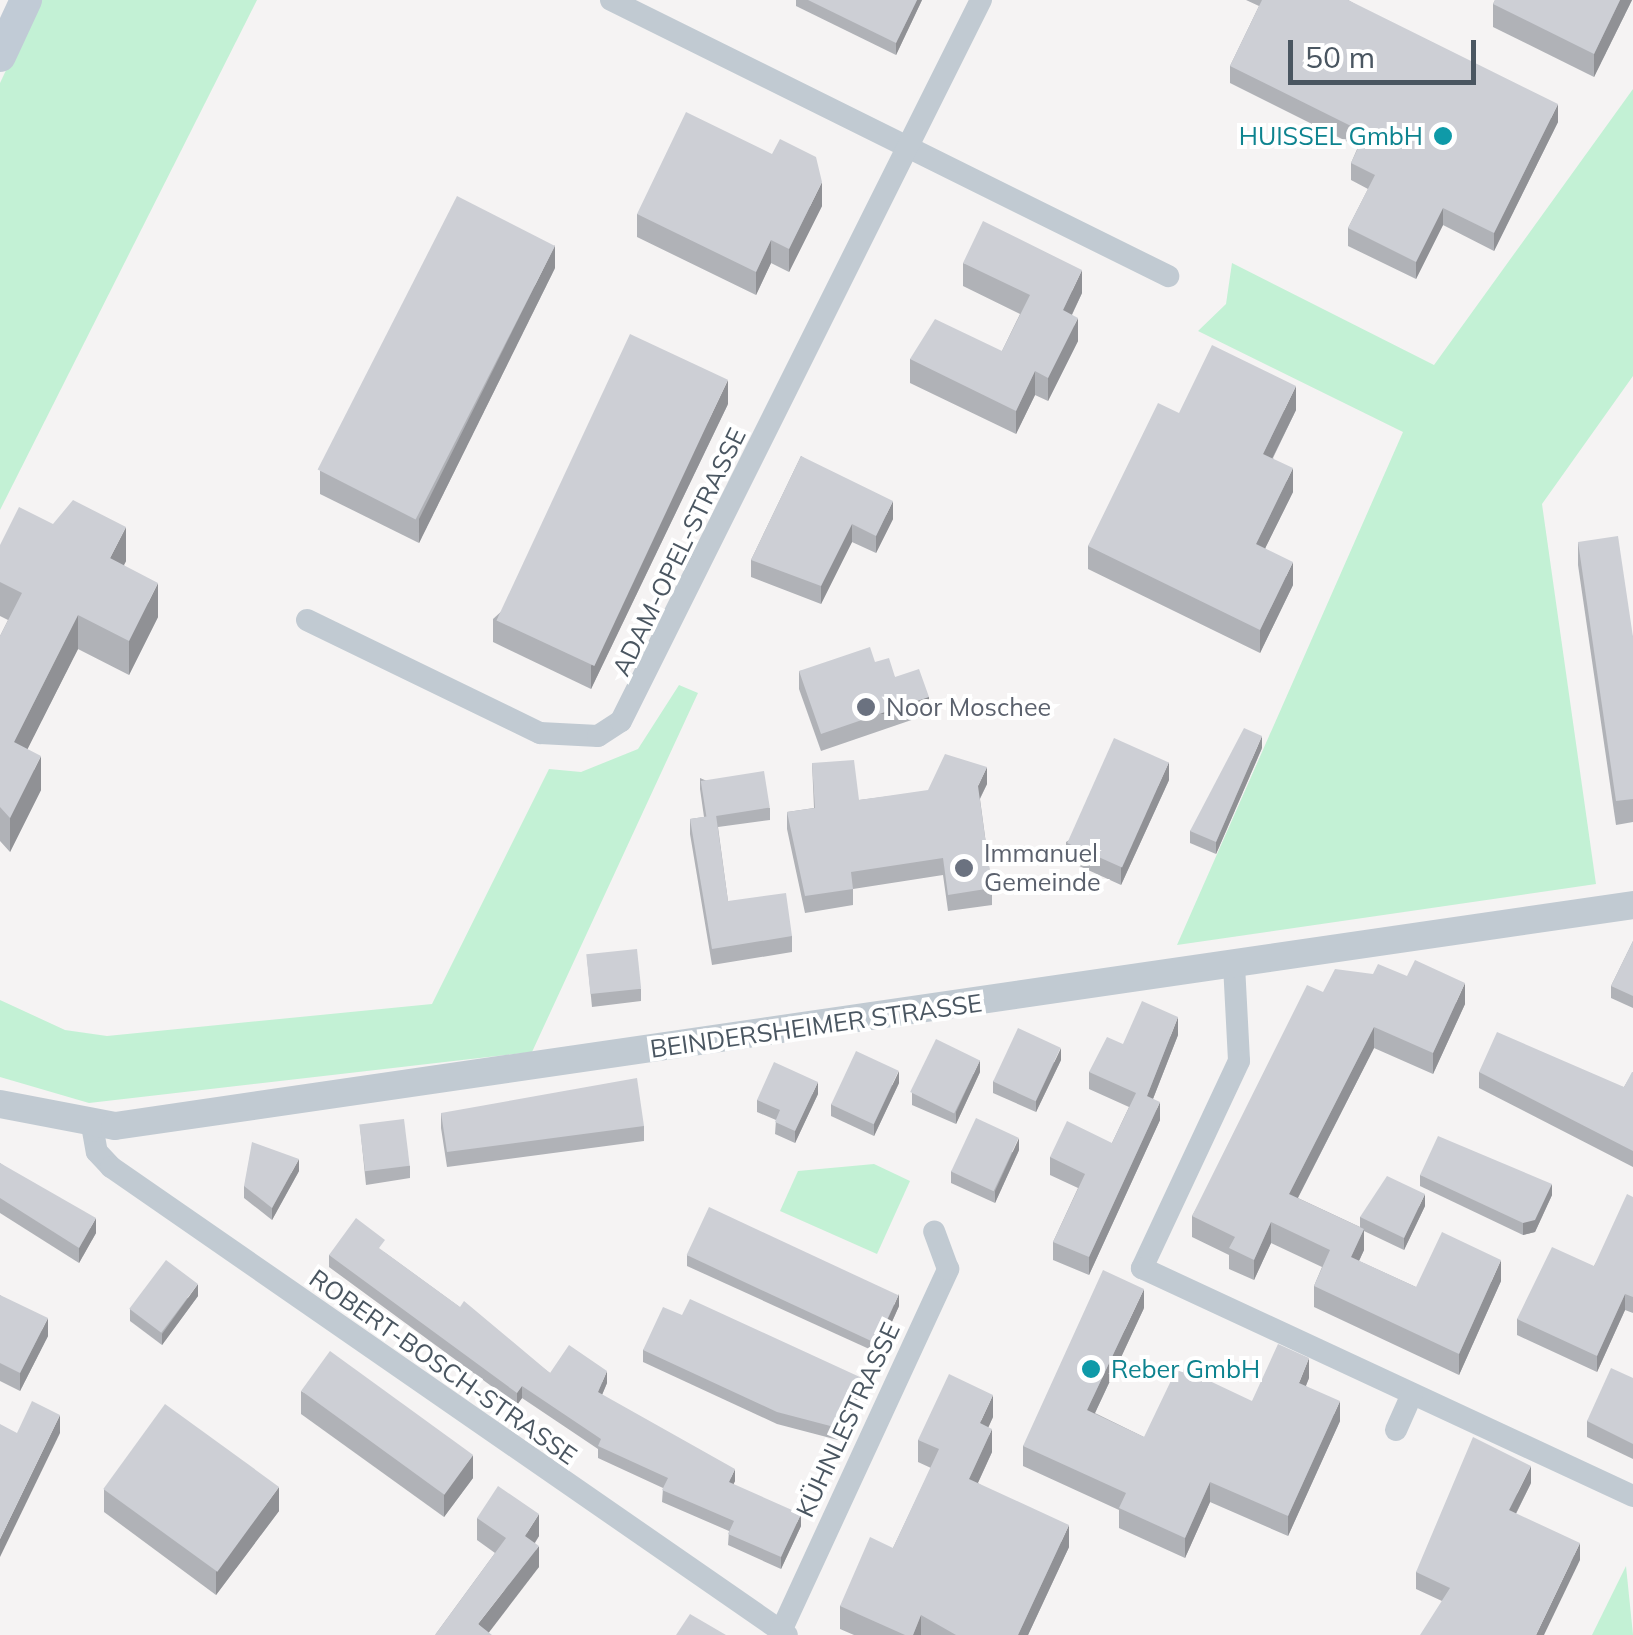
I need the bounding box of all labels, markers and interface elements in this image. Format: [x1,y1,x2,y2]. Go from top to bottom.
scale bar [1293,20,1480,82]
text: 50 m [1305,38,1375,76]
place label: HUISSEL GmbH [1239,121,1423,151]
marker: HUISSEL GmbH [1432,125,1454,147]
street label: ADAM-OPEL-STRASSE [606,423,752,681]
place label: Noor Moschee [886,692,1051,722]
marker: Noor Moschee [855,696,877,718]
place label: Immanuel Gemeinde [984,839,1101,898]
marker: Immanuel Gemeinde [953,857,975,879]
street label: BEINDERSHEIMER STRASSE [648,988,984,1064]
street label: ROBERT-BOSCH-STRASSE [304,1263,582,1471]
street label: KÜHNLESTRASSE [790,1318,906,1522]
place label: Reber GmbH [1111,1354,1260,1384]
marker: Reber GmbH [1080,1358,1102,1380]

